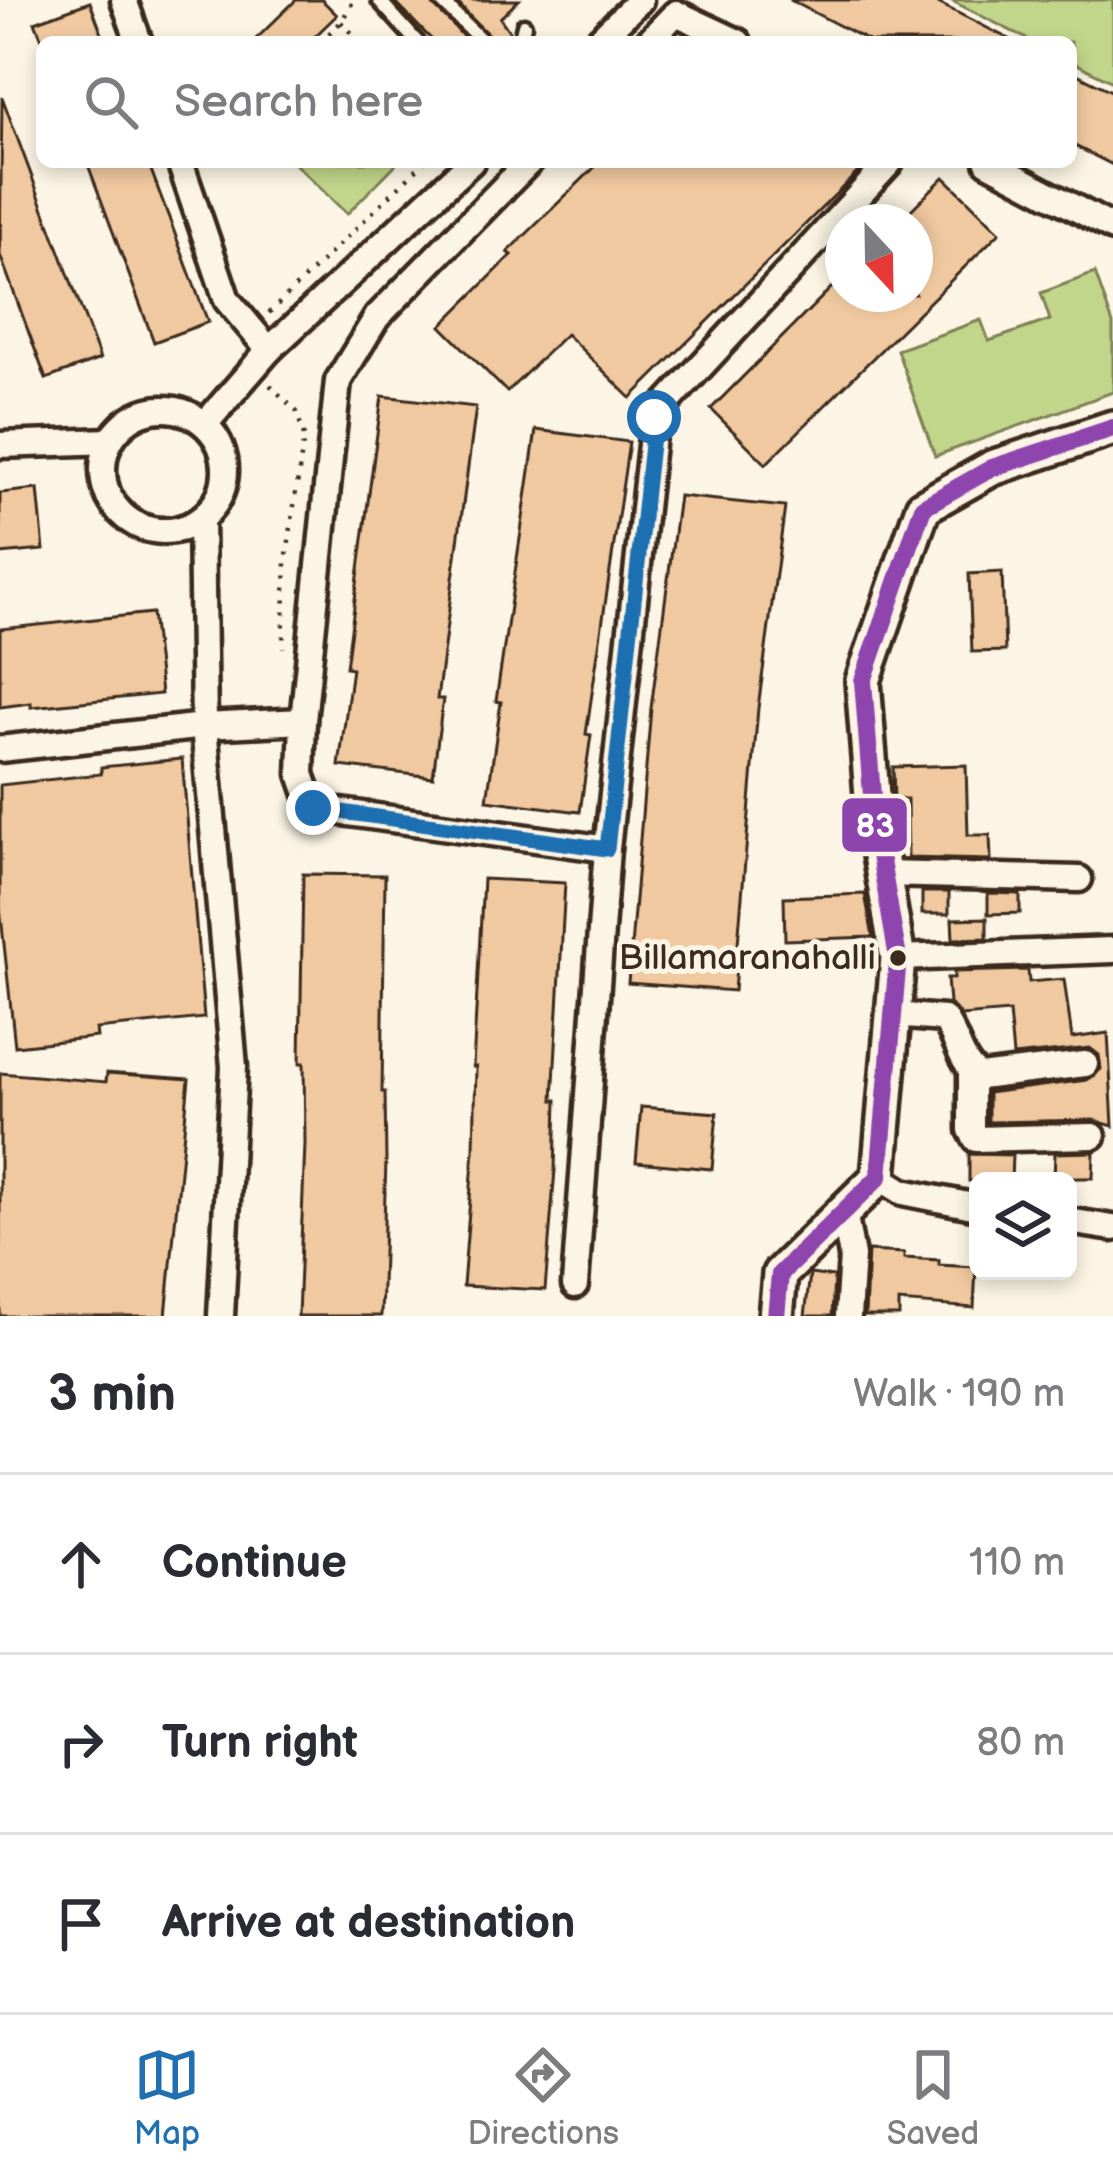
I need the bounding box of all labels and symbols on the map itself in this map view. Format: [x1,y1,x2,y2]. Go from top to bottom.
north arrow [825,204,933,312]
route start [627,390,681,444]
route end [286,781,340,835]
line badge: 83 [840,796,909,854]
text: 83 [855,807,895,847]
place label: Billamaranahalli [618,937,876,980]
marker: Billamaranahalli [887,947,909,969]

